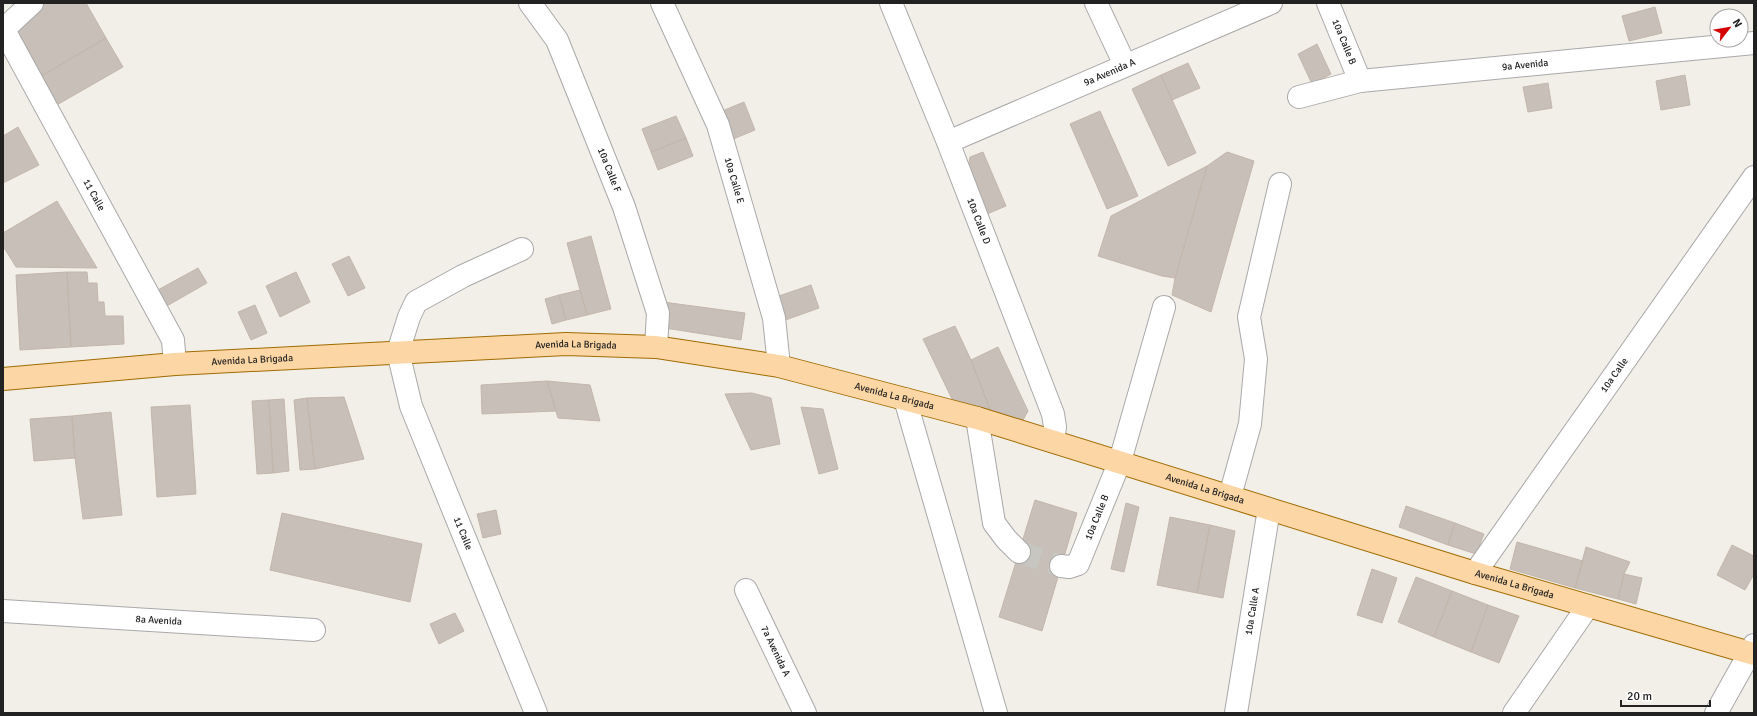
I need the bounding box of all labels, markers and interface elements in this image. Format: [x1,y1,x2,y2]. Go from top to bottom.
north arrow [1709,8,1749,48]
text: N [1730,16,1745,30]
street label: 10a Calle B [1329,17,1359,66]
street label: 9a Avenida A [1082,56,1137,89]
street label: 9a Avenida [1501,57,1549,73]
street label: 10a Calle F [595,146,624,194]
street label: 10a Calle E [722,156,747,205]
street label: 11 Calle [80,177,108,213]
street label: 10a Calle D [964,196,993,246]
street label: Avenida La Brigada [535,338,617,352]
street label: Avenida La Brigada [211,352,293,368]
street label: 10a Calle [1598,355,1631,395]
street label: Avenida La Brigada [853,380,935,413]
street label: Avenida La Brigada [1164,471,1246,507]
street label: 10a Calle B [1082,493,1112,542]
street label: 11 Calle [451,515,475,552]
street label: Avenida La Brigada [1473,567,1555,602]
street label: 10a Calle A [1243,587,1262,636]
street label: 8a Avenida [135,613,182,628]
street label: 7a Avenida A [758,624,793,679]
scale bar [1621,682,1710,708]
text: 20 m [1627,689,1652,704]

